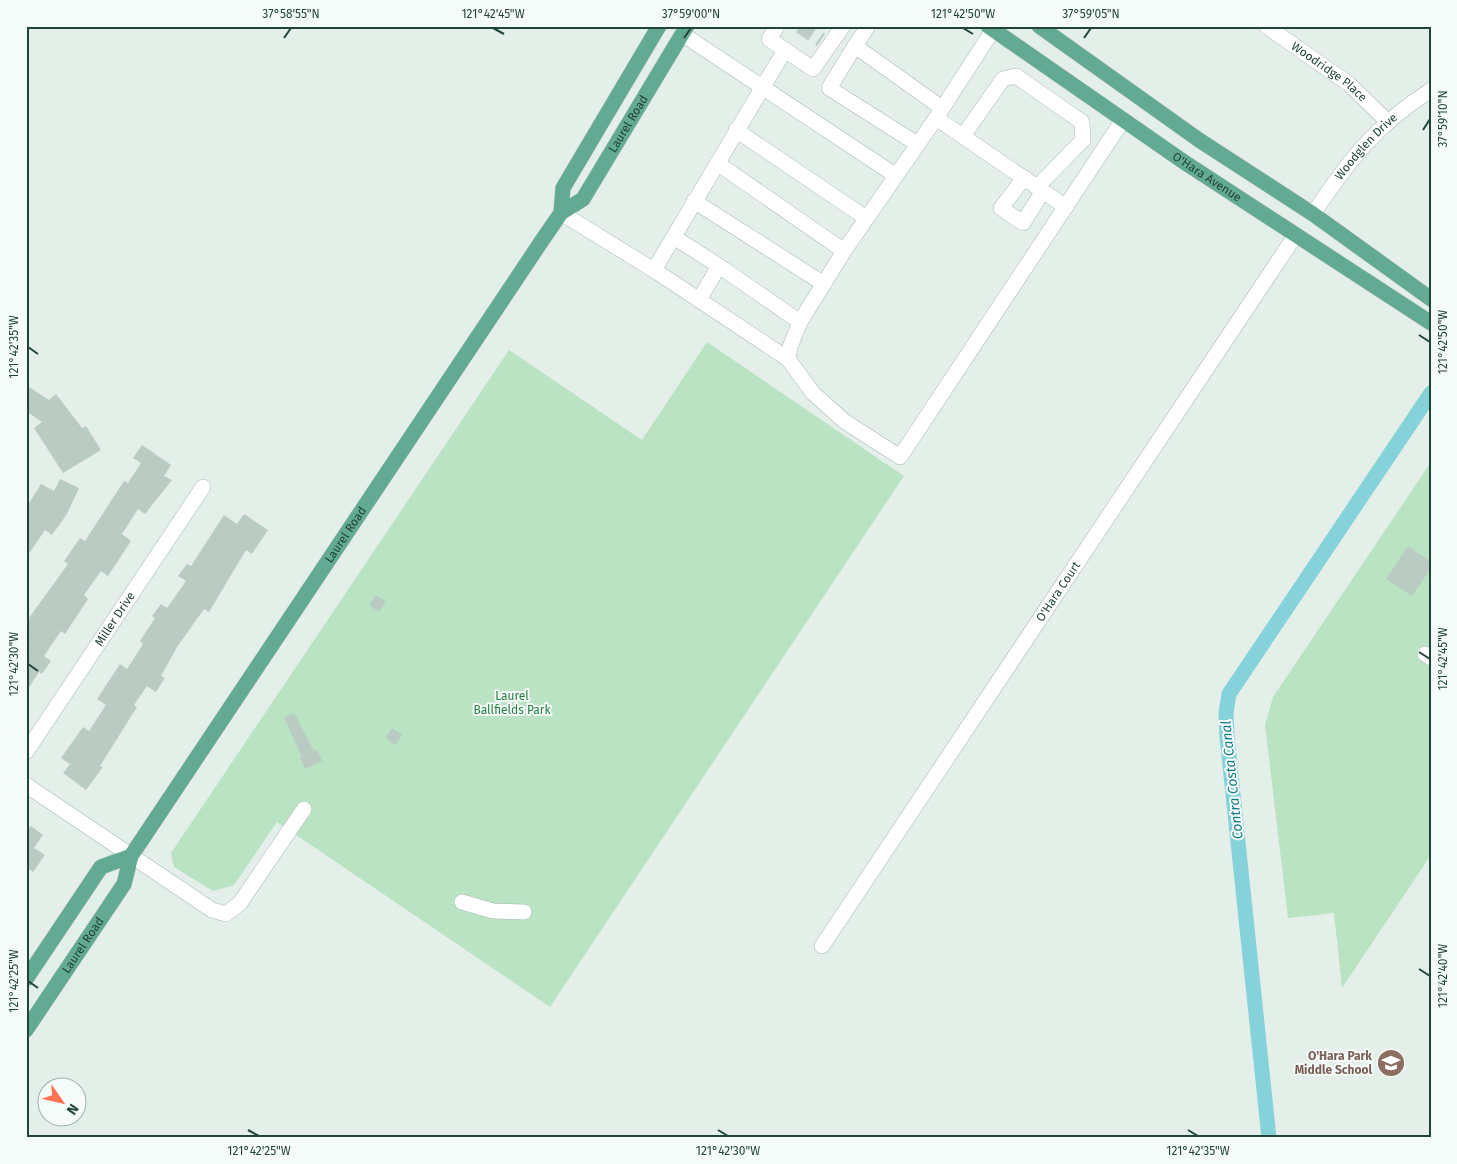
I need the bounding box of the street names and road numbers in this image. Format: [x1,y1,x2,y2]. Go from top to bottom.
street label: Woodridge Place [1289,39,1370,105]
street label: Laurel Road [606,93,651,155]
street label: Woodglen Drive [1332,110,1400,183]
street label: O'Hara Avenue [1170,149,1244,205]
street label: Laurel Road [322,504,369,566]
street label: O'Hara Court [1033,558,1084,624]
street label: Miller Drive [92,589,138,649]
street label: Laurel Road [59,915,107,976]

